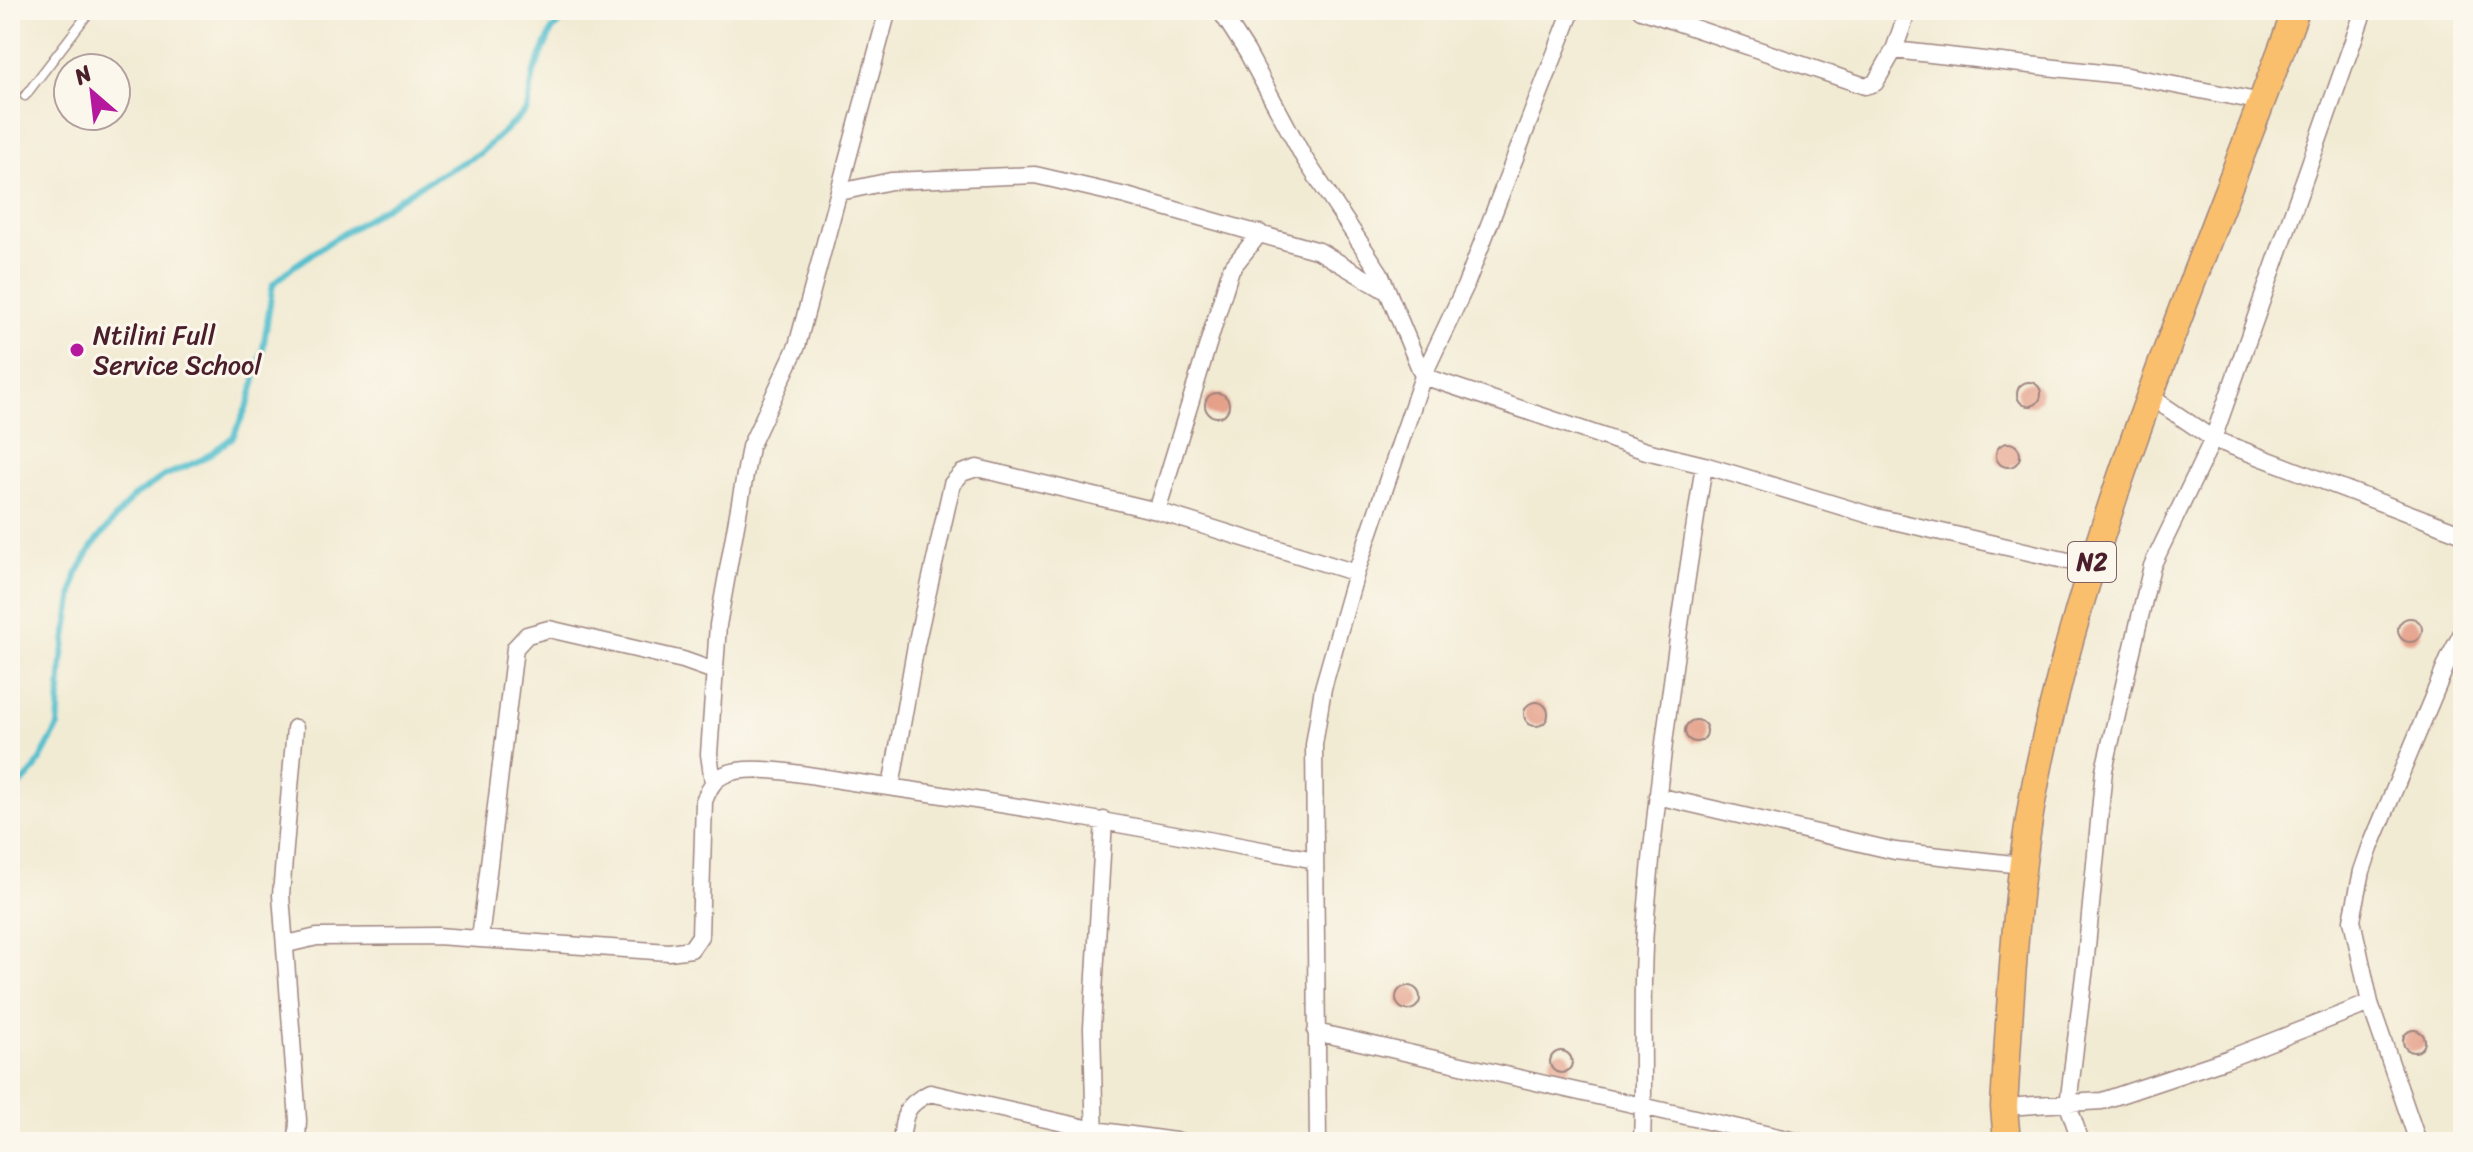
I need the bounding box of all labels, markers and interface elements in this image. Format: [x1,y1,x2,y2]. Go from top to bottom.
north arrow [52,52,132,132]
text: N [66,54,99,96]
place label: Ntilini Full Service School [93,312,262,388]
marker: Ntilini Full Service School [68,341,86,359]
road number: N2 [2068,542,2116,582]

